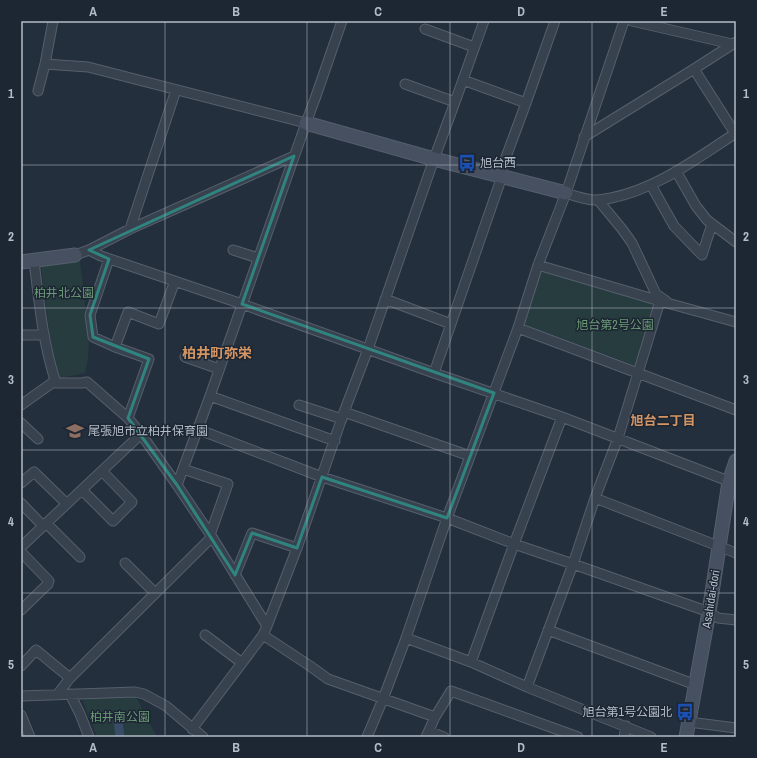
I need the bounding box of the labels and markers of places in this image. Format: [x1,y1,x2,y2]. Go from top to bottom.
bus stop icon: 旭台西 [457,153,477,173]
place label: 旭台西 [480,155,516,171]
school or university icon: 尾張旭市立柏井保育園 [65,421,85,441]
place label: 尾張旭市立柏井保育園 [88,423,208,439]
bus stop icon: 旭台第1号公園北 [675,702,695,722]
place label: 旭台第1号公園北 [583,704,672,720]

